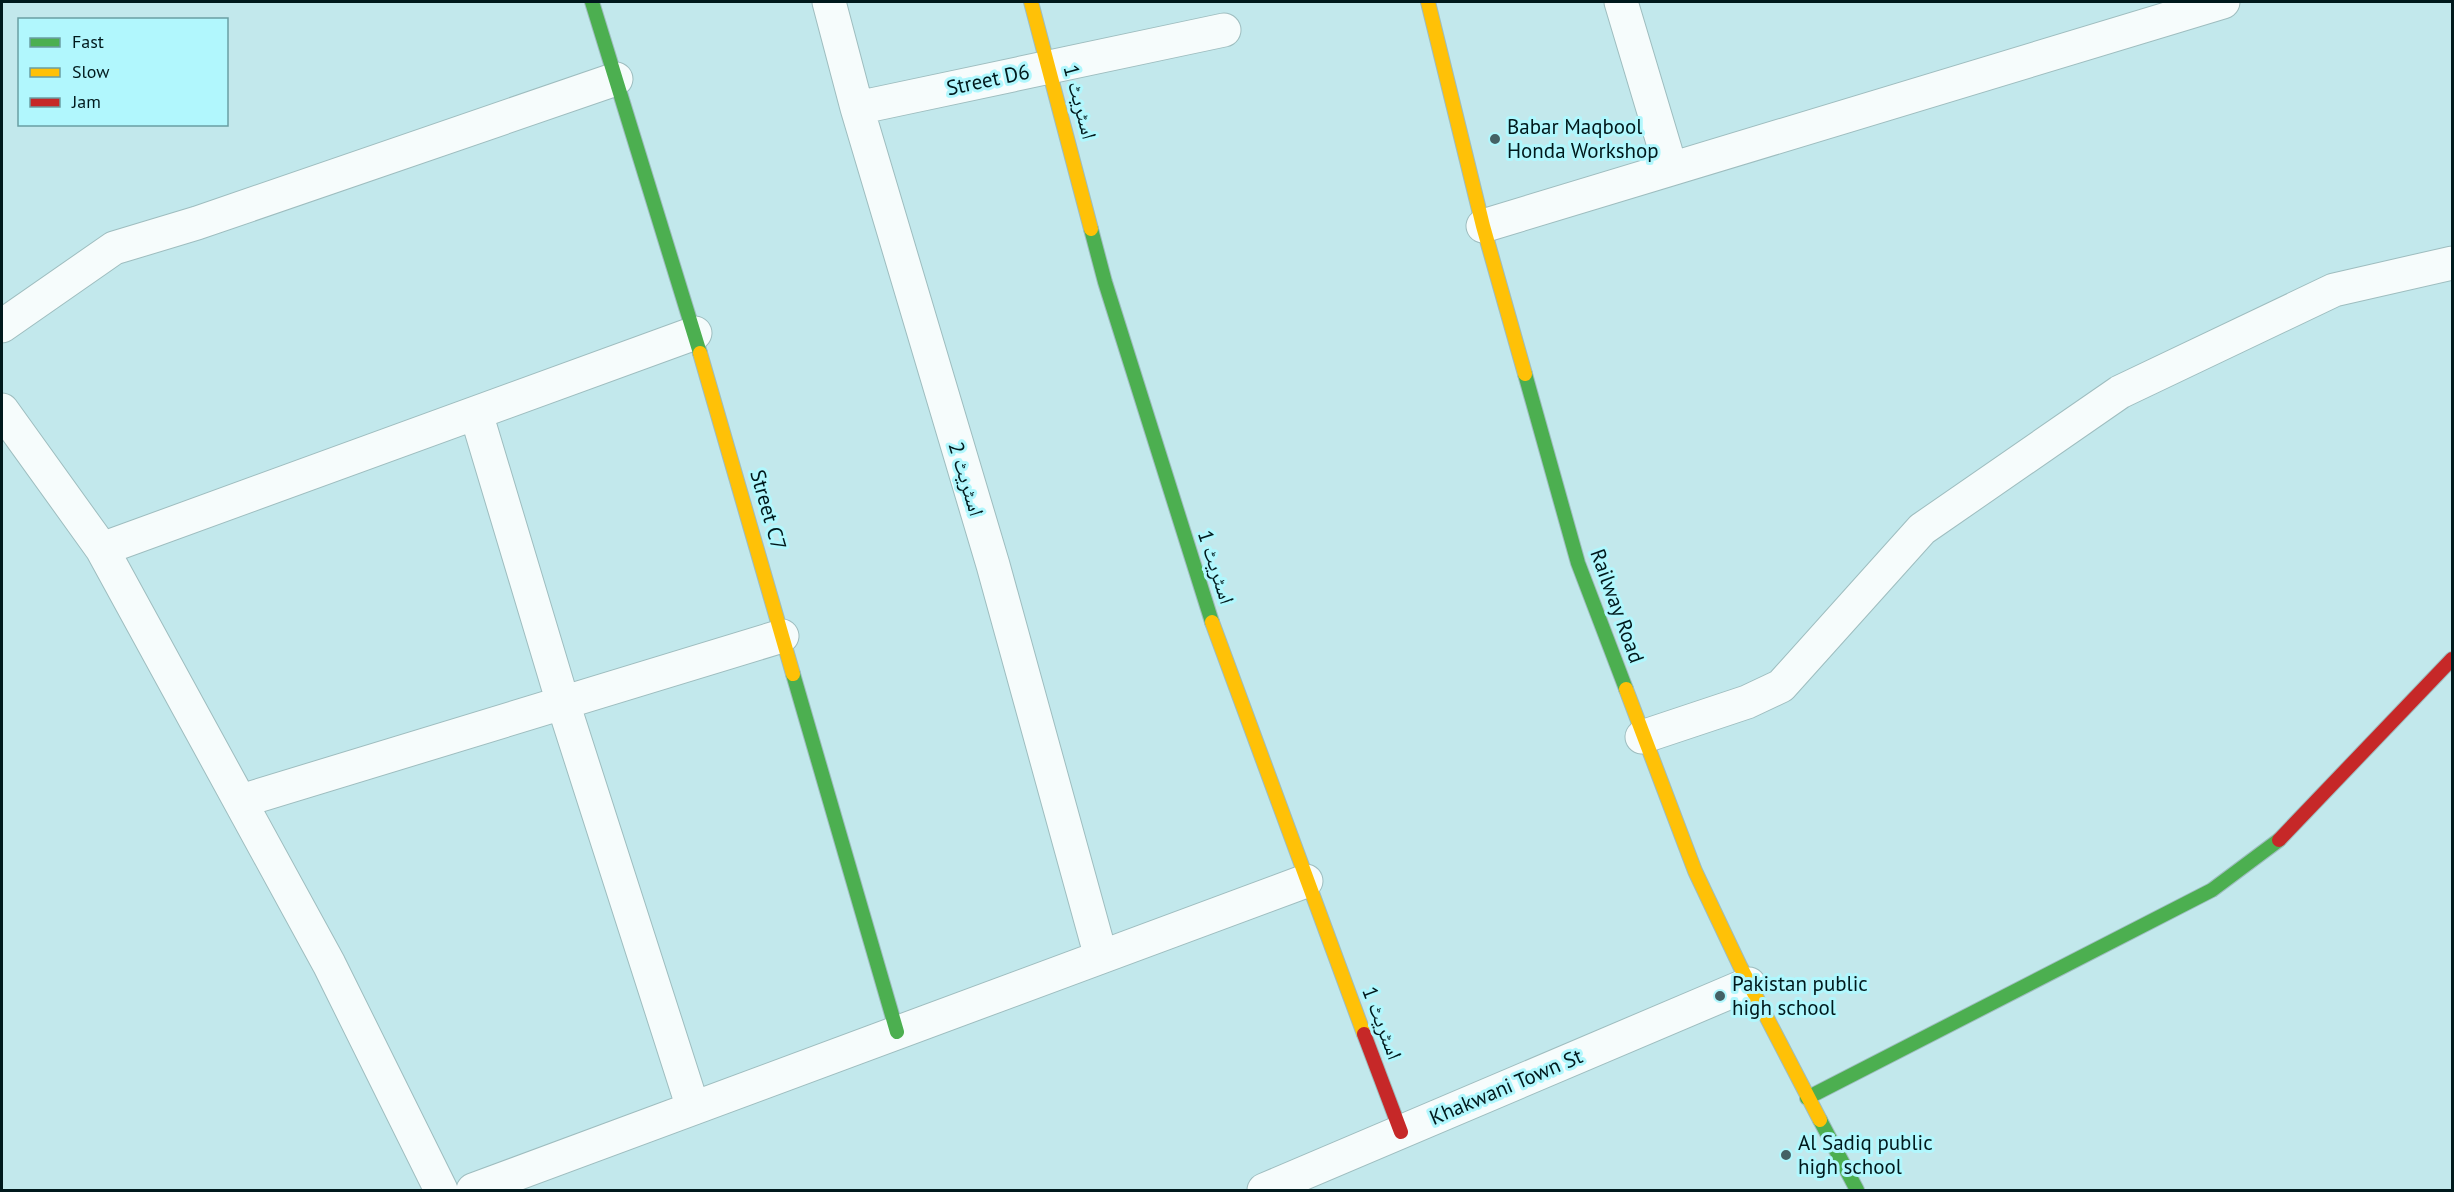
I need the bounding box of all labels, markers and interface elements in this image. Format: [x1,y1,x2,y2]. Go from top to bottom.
legend [18,18,228,126]
text: Fast [72,30,104,53]
street label: Street D6 [944,58,1032,101]
text: Slow [72,60,110,83]
street label: اسٹریٹ 1 [1058,62,1103,142]
text: Jam [71,90,101,113]
place label: Babar Maqbool Honda Workshop [1507,113,1659,164]
marker: Babar Maqbool Honda Workshop [1488,132,1502,146]
street label: اسٹریٹ 2 [942,438,991,519]
street label: Street C7 [744,466,793,553]
street label: اسٹریٹ 1 [1192,526,1241,607]
street label: Railway Road [1584,545,1651,667]
place label: Pakistan public high school [1732,970,1868,1021]
street label: اسٹریٹ 1 [1356,982,1409,1063]
marker: Pakistan public high school [1713,989,1727,1003]
street label: Khakwani Town St [1425,1042,1586,1131]
place label: Al Sadiq public high school [1798,1129,1933,1180]
marker: Al Sadiq public high school [1779,1148,1793,1162]

